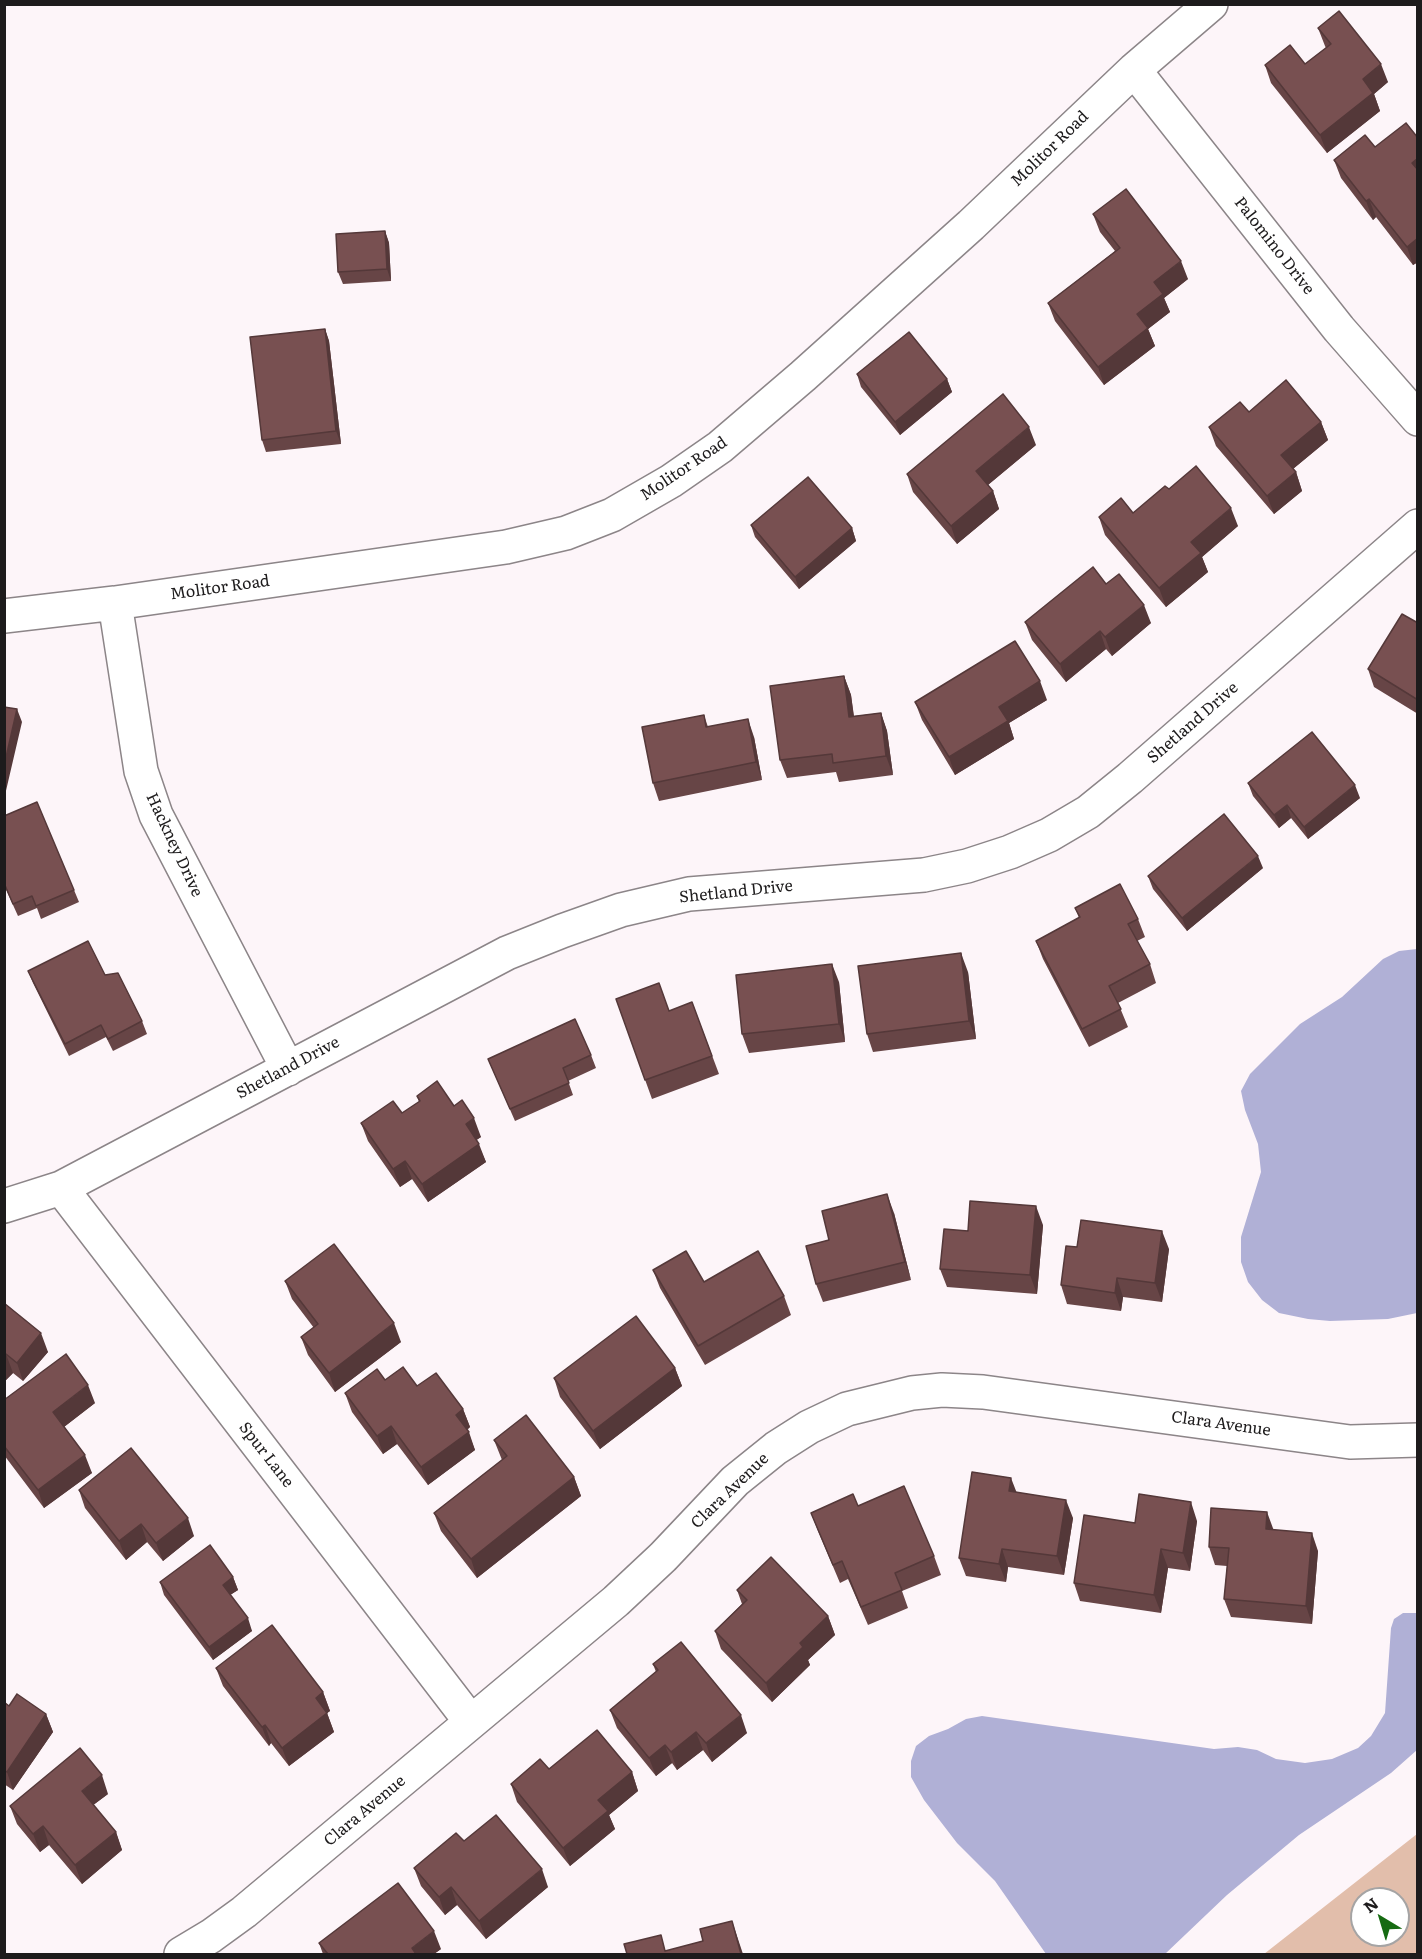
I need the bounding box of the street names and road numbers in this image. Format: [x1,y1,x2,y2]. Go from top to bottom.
street label: Molitor Road [1007,107,1093,191]
street label: Palomino Drive [1230,193,1318,299]
street label: Molitor Road [637,433,731,505]
street label: Molitor Road [169,572,271,604]
street label: Shetland Drive [1144,678,1242,768]
street label: Hackney Drive [142,790,206,900]
street label: Shetland Drive [678,876,794,908]
street label: Shetland Drive [233,1033,343,1103]
street label: Clara Avenue [1170,1408,1272,1440]
street label: Spur Lane [235,1418,297,1492]
street label: Clara Avenue [687,1449,773,1533]
street label: Clara Avenue [320,1771,410,1851]

